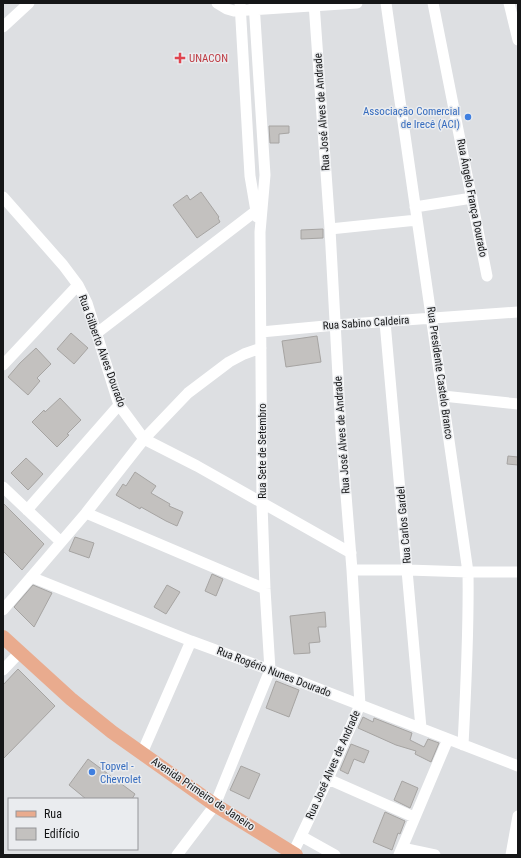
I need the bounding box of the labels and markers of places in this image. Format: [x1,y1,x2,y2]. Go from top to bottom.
marker: UNACON [174,52,186,64]
place label: UNACON [189,52,228,65]
place label: Associação Comercial de Irecê (ACI) [363,105,460,131]
marker: Associação Comercial de Irecê (ACI) [463,112,473,122]
place label: Topvel - Chevrolet [100,760,141,786]
marker: Topvel - Chevrolet [87,767,97,777]

